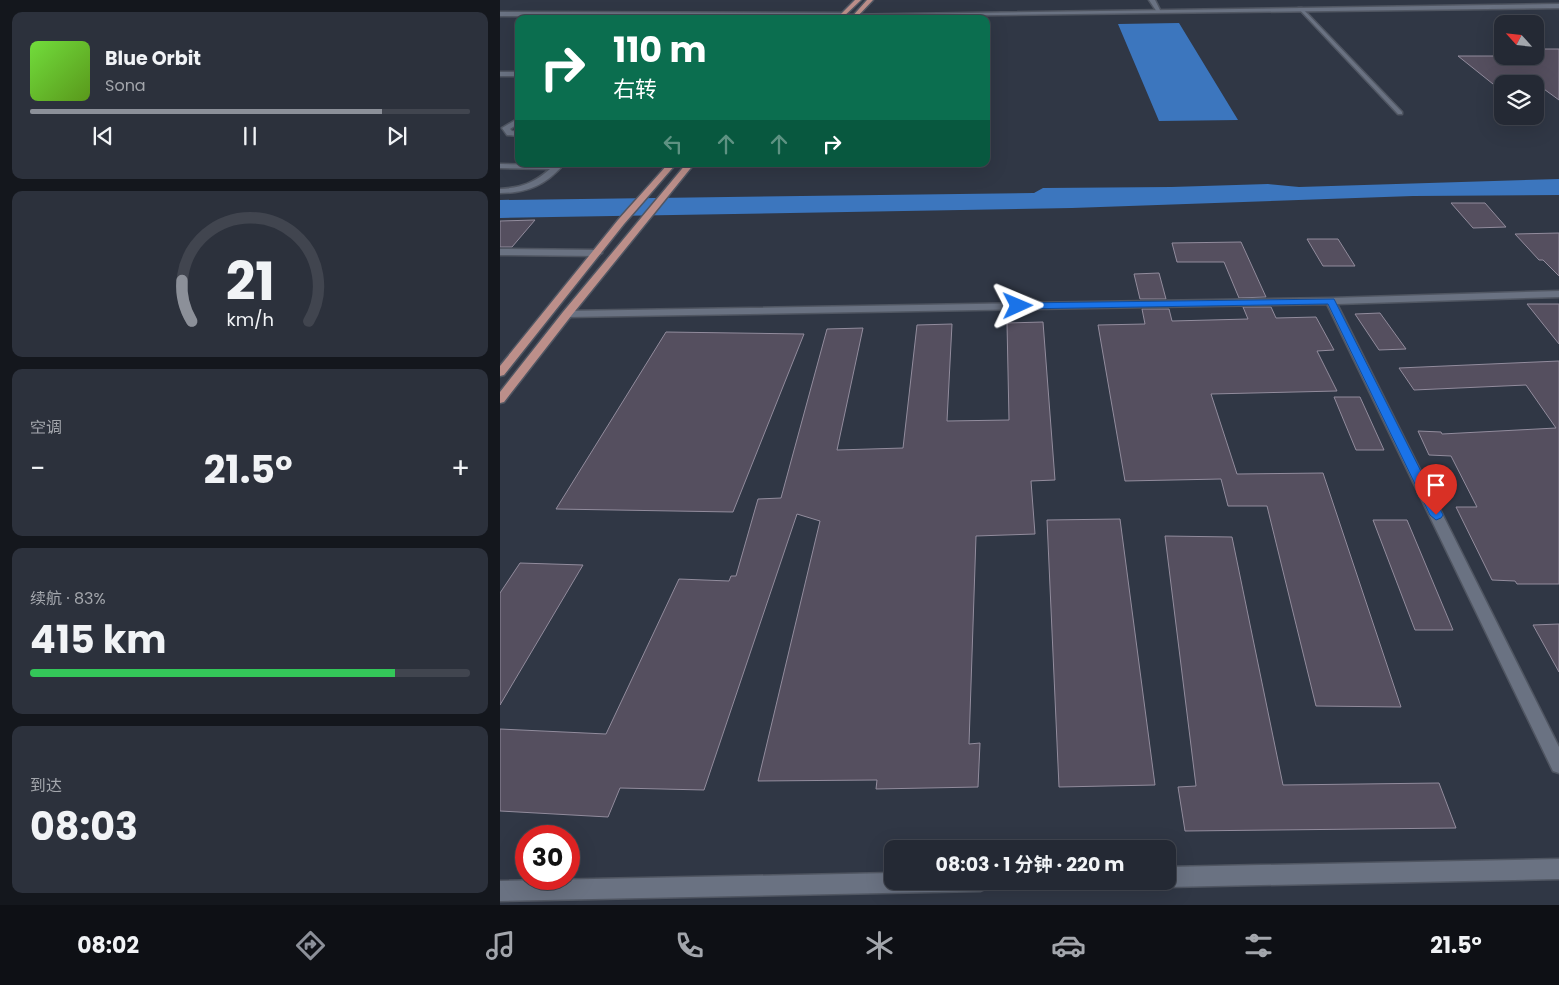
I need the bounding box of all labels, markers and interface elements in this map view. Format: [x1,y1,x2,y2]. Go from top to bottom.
north arrow [1494,15,1544,65]
map controls [1494,15,1544,125]
text: 110 m [613,25,707,74]
icon: right [530,35,595,100]
text: Blue Orbit [105,45,201,72]
text: Sona [105,74,146,97]
text: 右转 [613,74,657,105]
button: layers [1494,75,1544,125]
icon: previous [89,122,117,150]
icon: pause [236,122,264,150]
icon: next [383,122,411,150]
icon: left [659,130,687,158]
icon: ahead [712,130,740,158]
icon: ahead [765,130,793,158]
icon: right [818,130,846,158]
text: 21 [225,245,275,318]
position arrow [991,279,1043,331]
text: km/h [226,307,274,332]
text: 空调 [30,416,62,439]
text: 21.5° [204,443,293,496]
text: − [30,449,45,488]
text: + [451,449,470,488]
pin [1415,464,1457,515]
icon: arrive [1422,471,1450,499]
text: 续航 · 83% [30,587,106,610]
text: 415 km [30,613,167,666]
text: 到达 [30,774,62,797]
text: 08:03 [30,800,138,853]
speed limit sign: 30 [515,825,580,890]
text: 08:03 · 1 分钟 · 220 m [936,851,1124,878]
icon: directions [293,928,328,963]
icon: music [483,928,518,963]
icon: phone [672,928,707,963]
icon: climate [862,928,897,963]
icon: car [1051,928,1086,963]
icon: filters [1241,928,1276,963]
text: 08:02 [77,930,139,961]
text: 21.5° [1430,930,1482,961]

